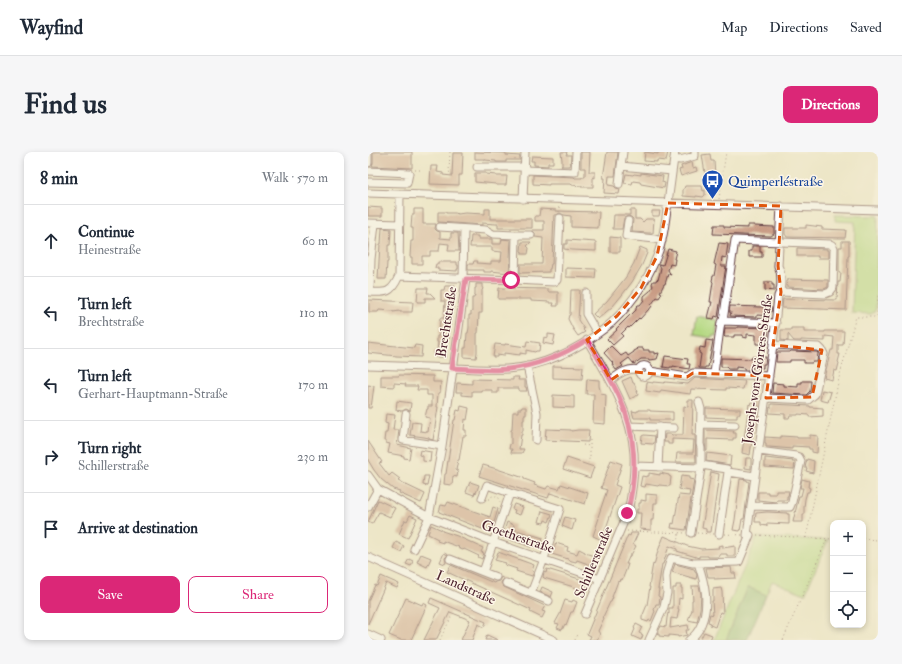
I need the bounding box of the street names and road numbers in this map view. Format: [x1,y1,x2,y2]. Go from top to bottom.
street label: Brechtstraße [433,285,460,359]
street label: Joseph-von-Görres-Straße [738,293,777,446]
street label: Goethestraße [479,516,557,557]
street label: Schillerstraße [571,524,616,601]
street label: Landstraße [433,567,498,608]

